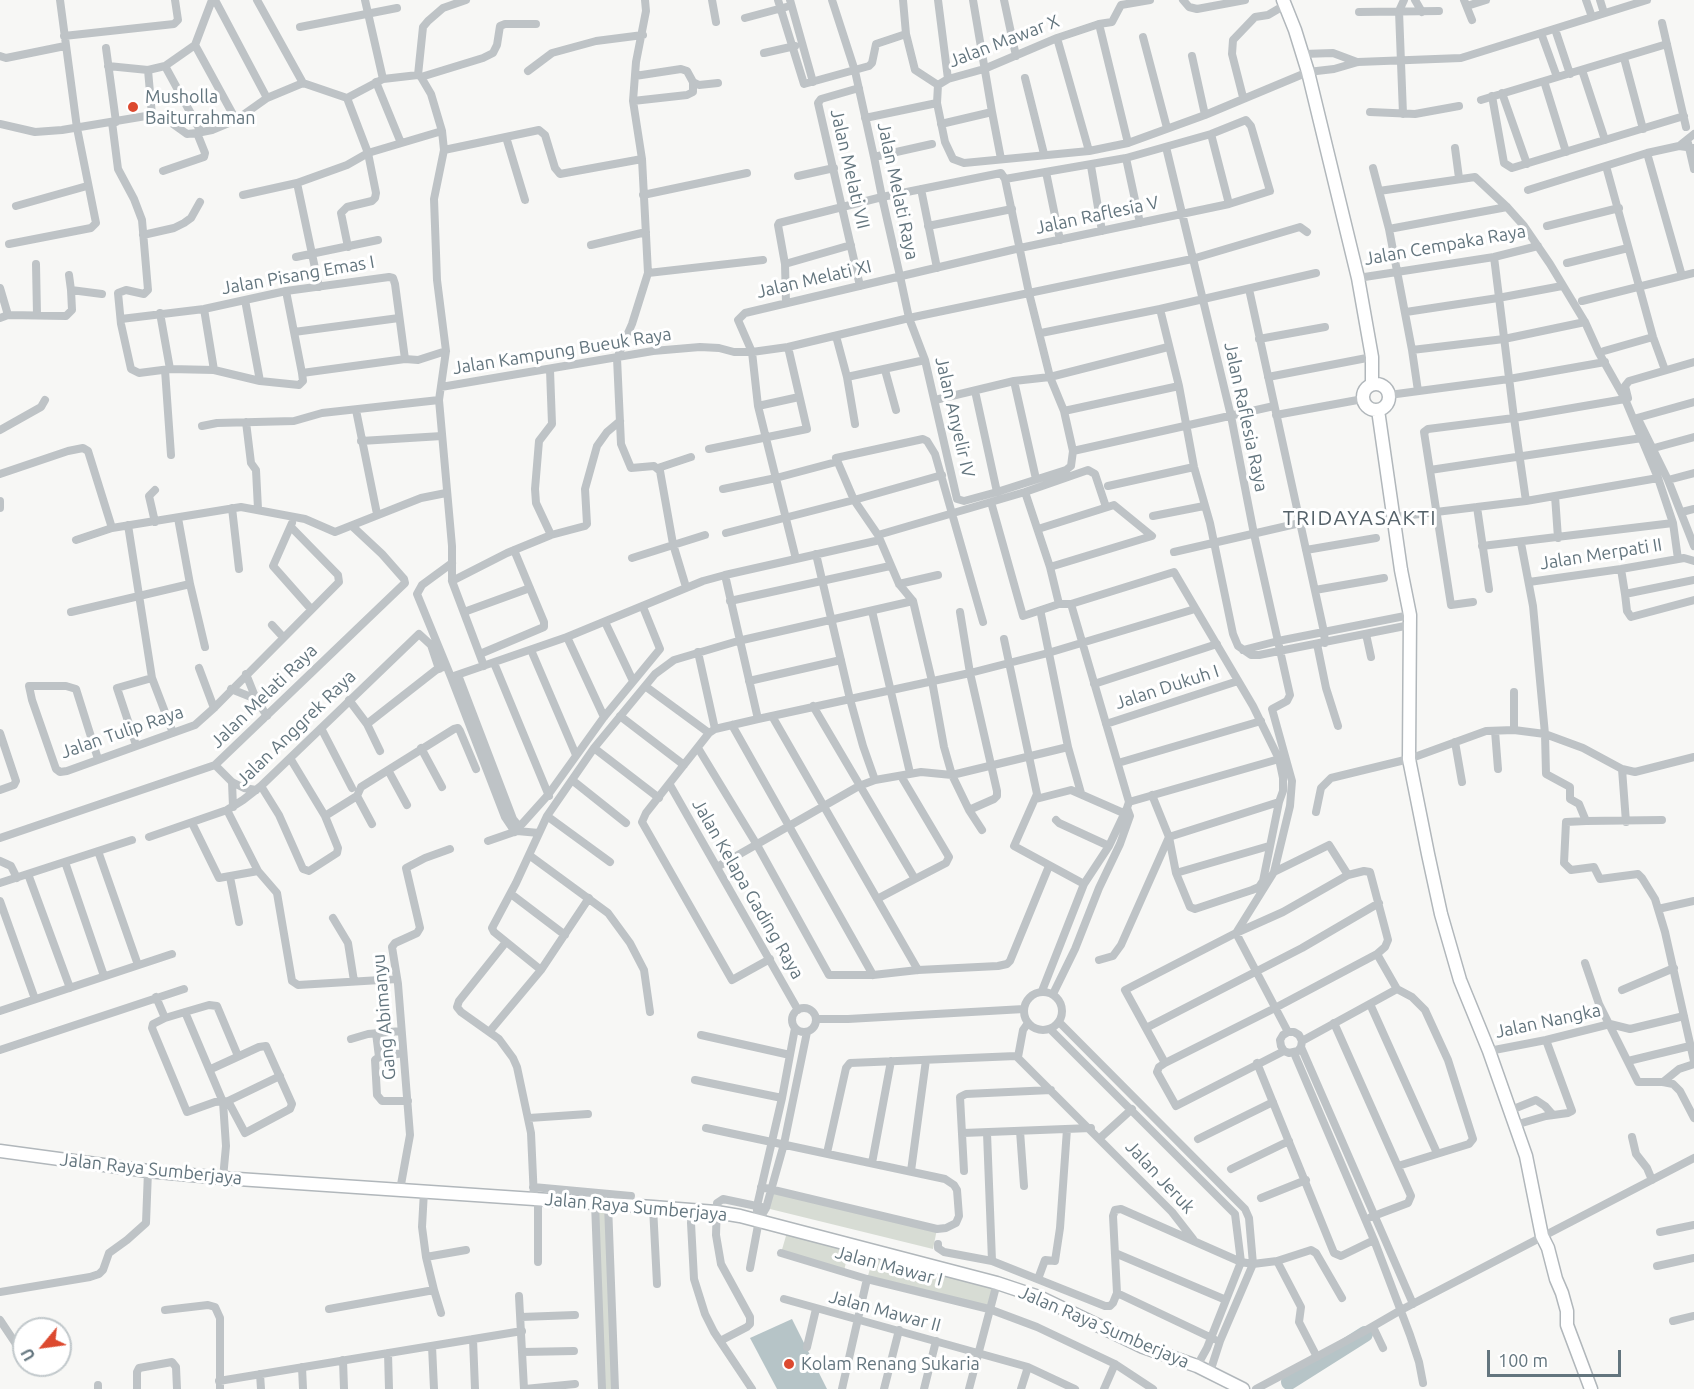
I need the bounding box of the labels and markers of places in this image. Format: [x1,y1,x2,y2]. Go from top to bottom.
place label: Musholla Baiturrahman [145,86,256,128]
marker: Musholla Baiturrahman [126,100,140,114]
place label: Kolam Renang Sukaria [801,1353,980,1375]
marker: Kolam Renang Sukaria [782,1357,796,1371]

